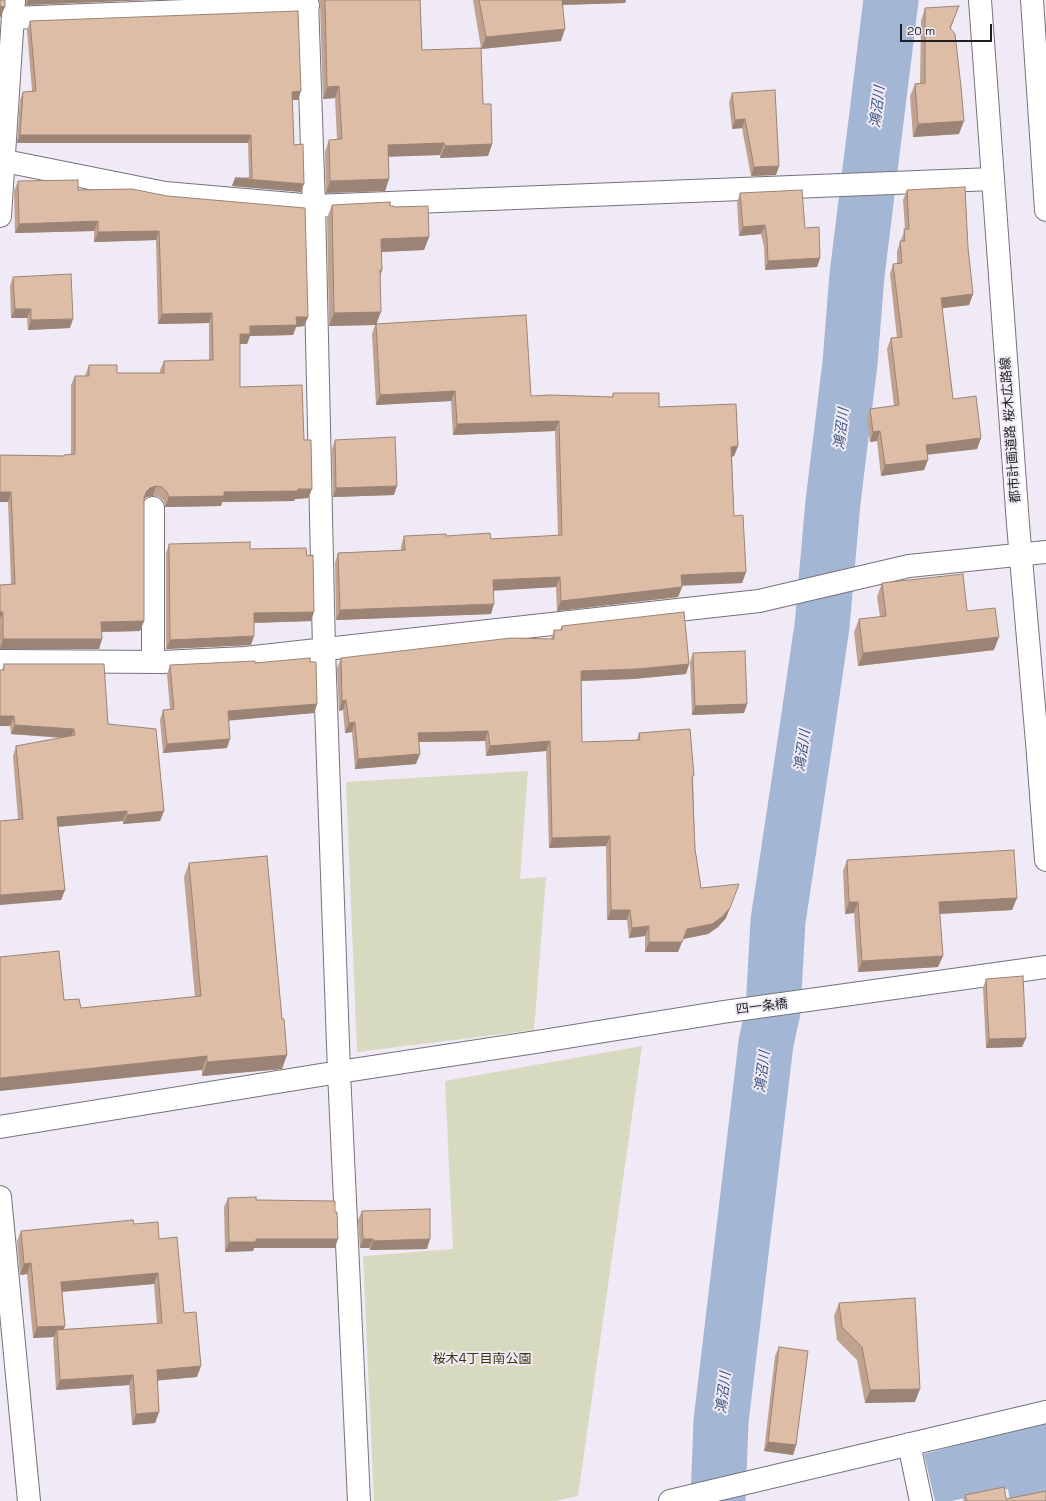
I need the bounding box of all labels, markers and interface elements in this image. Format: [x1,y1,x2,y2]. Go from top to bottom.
scale bar [902,16,994,42]
text: 20 m [907,23,935,39]
water label: 鴻沼川 [867,85,889,129]
street label: 都市計画道路 桜木広路線 [998,356,1024,504]
water label: 鴻沼川 [831,407,853,451]
water label: 鴻沼川 [792,729,814,773]
street label: 四一条橋 [735,996,789,1018]
water label: 鴻沼川 [752,1050,774,1094]
park label: 桜木4丁目南公園 [432,1351,532,1367]
water label: 鴻沼川 [713,1371,735,1415]

